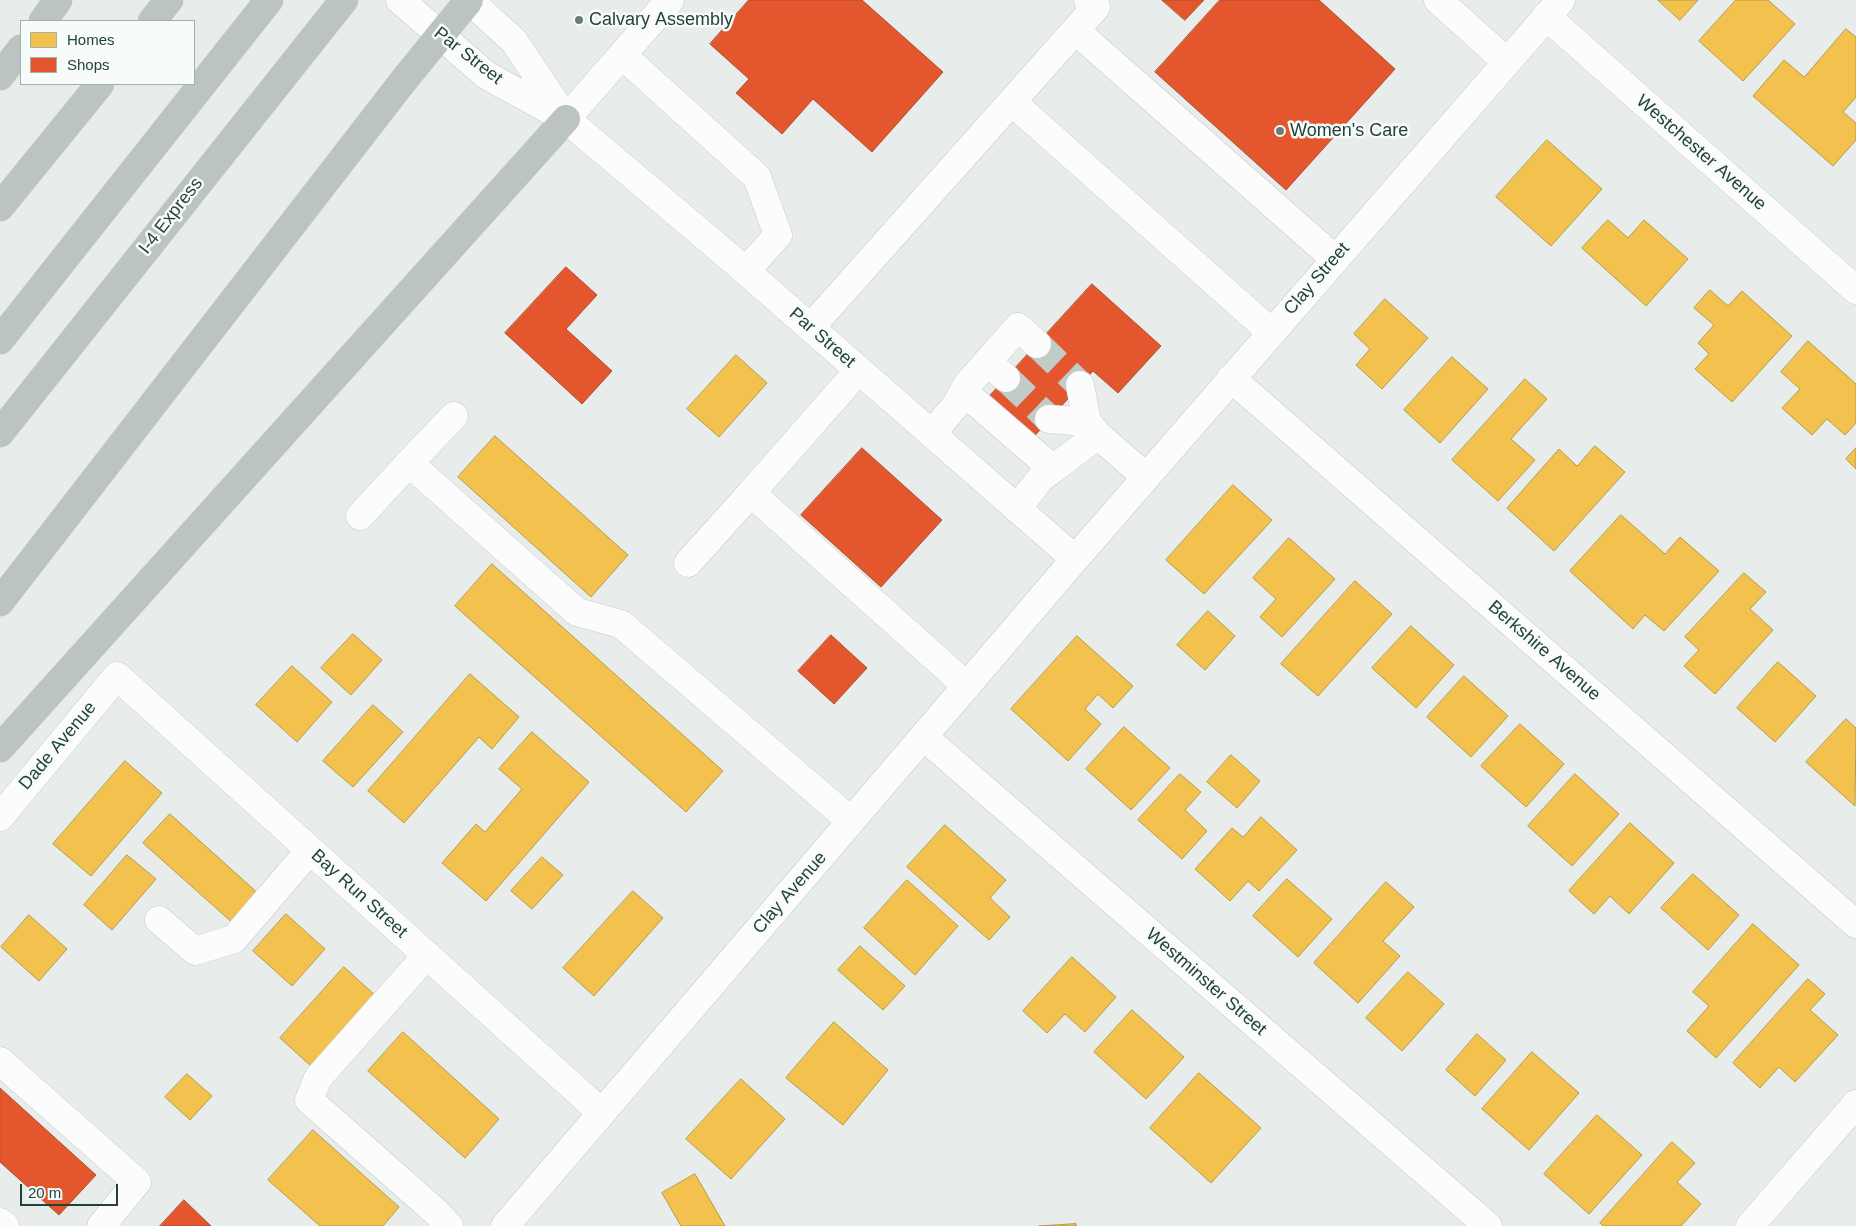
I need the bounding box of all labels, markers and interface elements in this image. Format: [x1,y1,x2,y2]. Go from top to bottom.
place label: Calvary Assembly [589,9,733,31]
marker: Calvary Assembly [573,14,585,26]
legend [20,20,195,85]
street label: Par Street [429,23,507,89]
text: Homes [67,31,115,48]
text: Shops [67,56,110,73]
street label: Westchester Avenue [1631,91,1771,215]
place label: Women's Care [1290,120,1408,142]
marker: Women's Care [1274,125,1286,137]
street label: I-4 Express [134,173,208,259]
street label: Clay Street [1280,238,1354,320]
street label: Par Street [784,303,860,373]
street label: Berkshire Avenue [1483,596,1605,706]
street label: Dade Avenue [15,697,101,795]
street label: Bay Run Street [306,845,412,943]
street label: Clay Avenue [748,848,832,938]
street label: Westminster Street [1141,924,1271,1040]
scale bar [22,1174,120,1206]
text: 20 m [28,1184,61,1201]

